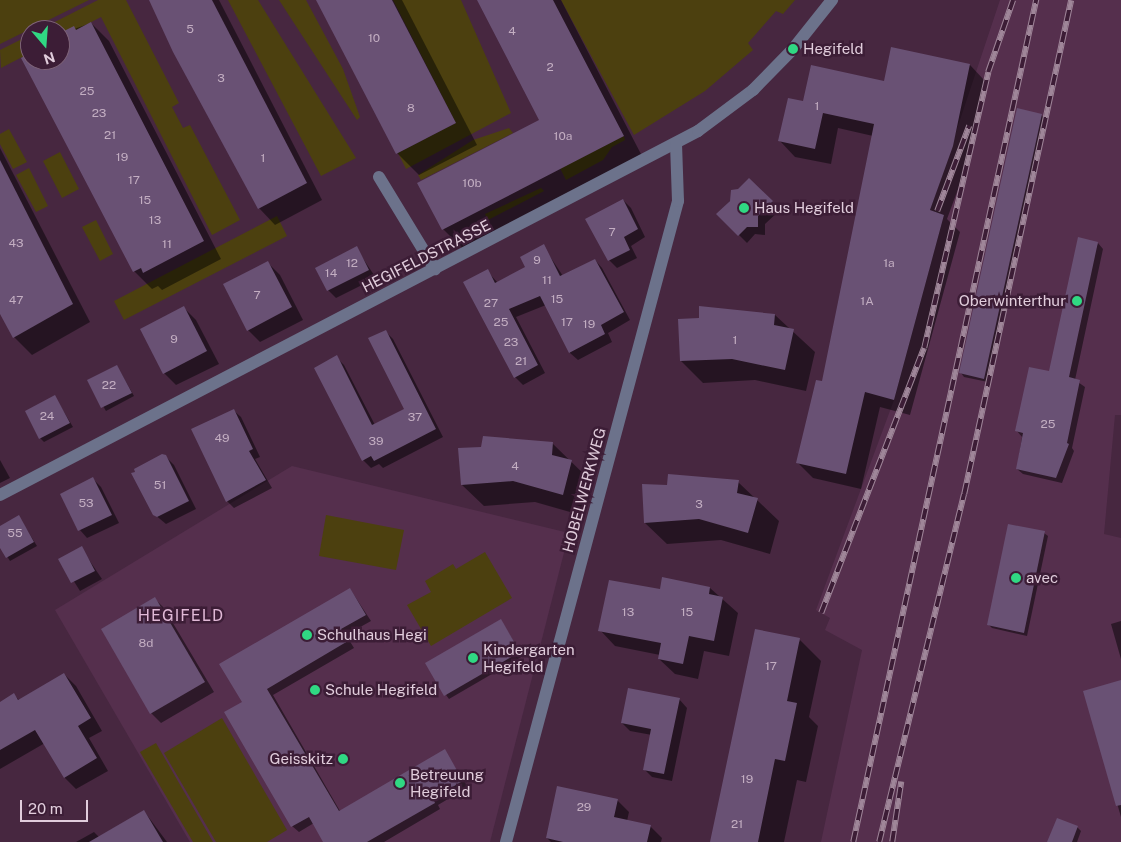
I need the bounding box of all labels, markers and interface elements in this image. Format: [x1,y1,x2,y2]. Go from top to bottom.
north arrow [20,20,70,70]
house number: 5 [186,23,194,37]
house number: 4 [508,25,516,39]
house number: 10 [368,32,380,46]
place label: Hegifeld [803,40,863,58]
marker: Hegifeld [787,43,799,55]
text: N [42,49,57,68]
house number: 2 [546,61,554,75]
house number: 3 [217,72,225,86]
house number: 25 [80,85,94,99]
house number: 1 [815,100,819,114]
house number: 8 [407,102,415,116]
house number: 23 [92,107,106,121]
house number: 21 [104,129,116,143]
house number: 10a [554,130,572,144]
house number: 19 [116,151,128,165]
house number: 1 [261,152,265,166]
house number: 17 [128,174,140,188]
house number: 10b [462,177,482,191]
house number: 15 [139,194,151,208]
place label: Haus Hegifeld [754,199,854,217]
marker: Haus Hegifeld [738,202,750,214]
house number: 13 [149,214,161,228]
street label: HEGIFELDSTRASSE [359,216,493,296]
house number: 7 [608,226,616,240]
house number: 43 [8,237,24,251]
house number: 11 [162,238,172,252]
house number: 9 [533,254,541,268]
house number: 12 [346,257,358,271]
house number: 1a [883,257,895,271]
house number: 14 [325,267,337,281]
house number: 11 [542,274,552,288]
house number: 7 [253,289,261,303]
place label: Oberwinterthur [959,292,1066,310]
house number: 15 [551,293,563,307]
house number: 47 [9,294,23,308]
marker: Oberwinterthur [1070,294,1084,308]
house number: 1A [860,295,874,309]
house number: 27 [484,297,498,311]
house number: 25 [494,316,508,330]
house number: 17 [561,316,573,330]
house number: 19 [583,318,595,332]
house number: 9 [170,333,178,347]
house number: 1 [733,334,737,348]
house number: 23 [504,336,518,350]
house number: 21 [515,355,527,369]
house number: 22 [102,379,116,393]
house number: 24 [40,410,54,424]
house number: 37 [408,411,422,425]
house number: 25 [1041,418,1055,432]
street label: HOBELWERKWEG [559,426,609,554]
house number: 49 [214,432,230,446]
house number: 39 [369,435,383,449]
house number: 4 [511,460,519,474]
house number: 51 [154,479,166,493]
house number: 53 [78,497,94,511]
house number: 3 [695,498,703,512]
house number: 55 [7,527,23,541]
place label: avec [1026,569,1058,587]
marker: avec [1010,572,1022,584]
district label: HEGIFELD [137,606,225,626]
house number: 13 [622,606,634,620]
house number: 15 [681,606,693,620]
place label: Schulhaus Hegi [317,626,427,644]
marker: Schulhaus Hegi [301,629,313,641]
house number: 8d [139,637,153,651]
place label: Kindergarten Hegifeld [483,640,575,675]
marker: Kindergarten Hegifeld [467,652,479,664]
house number: 17 [765,660,777,674]
place label: Schule Hegifeld [325,681,437,699]
marker: Schule Hegifeld [309,684,321,696]
place label: Geisskitz [269,750,333,768]
marker: Geisskitz [337,753,349,765]
place label: Betreuung Hegifeld [410,765,484,800]
house number: 19 [741,773,753,787]
marker: Betreuung Hegifeld [394,777,406,789]
scale bar [22,790,90,822]
text: 20 m [28,800,63,817]
house number: 29 [577,801,591,815]
house number: 21 [731,818,743,832]

